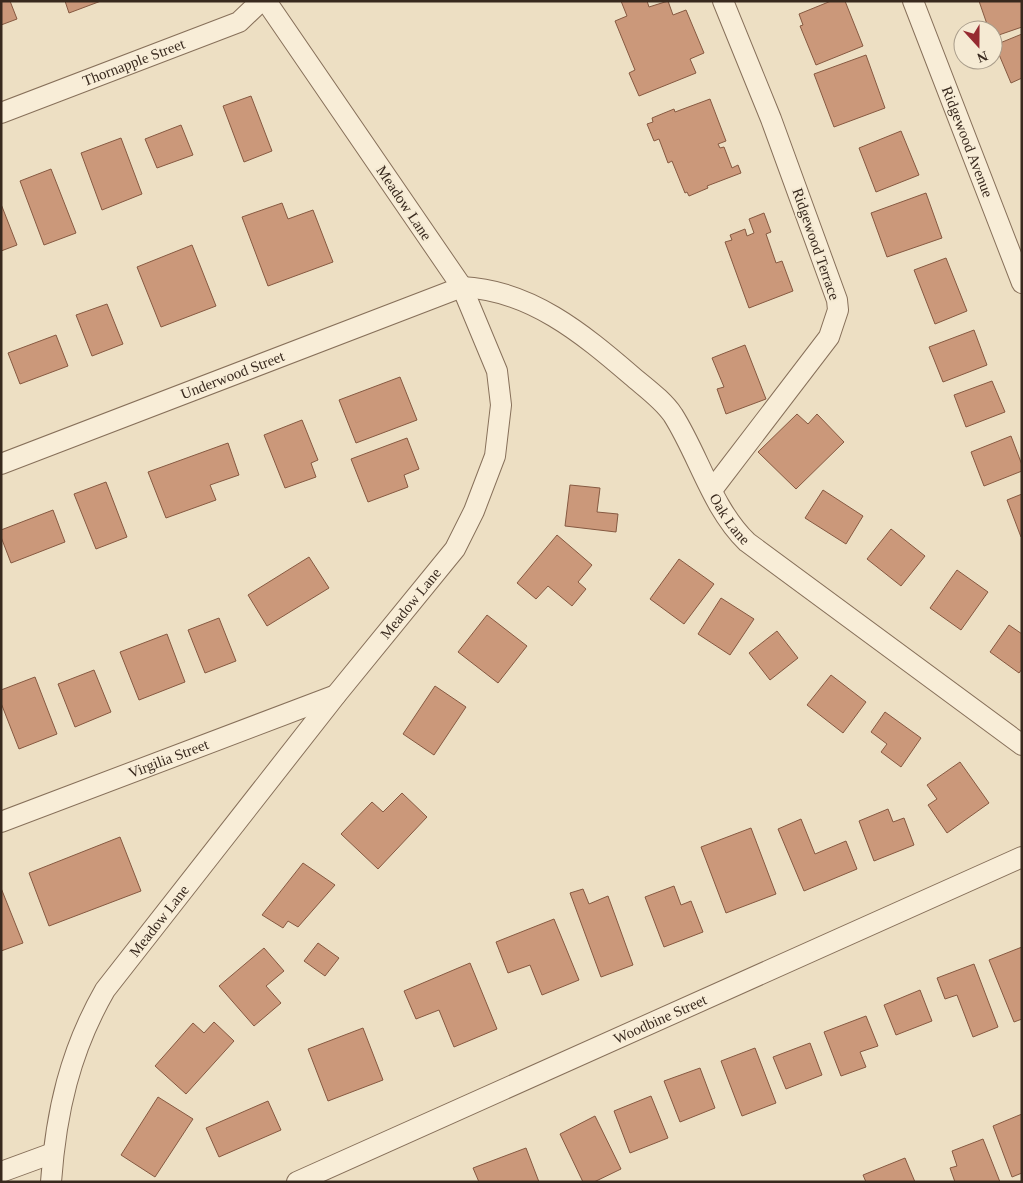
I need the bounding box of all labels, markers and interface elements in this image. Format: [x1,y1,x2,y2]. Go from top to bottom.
north arrow [953,20,1003,70]
street label: Thornapple Street [80,35,188,89]
text: N [975,48,990,65]
street label: Ridgewood Avenue [939,84,996,200]
street label: Meadow Lane [373,163,435,243]
street label: Ridgewood Terrace [789,186,843,302]
street label: Underwood Street [178,348,287,402]
street label: Oak Lane [706,491,753,548]
street label: Meadow Lane [377,565,444,642]
street label: Virgilia Street [126,736,211,781]
street label: Meadow Lane [126,882,192,960]
street label: Woodbine Street [611,991,710,1047]

